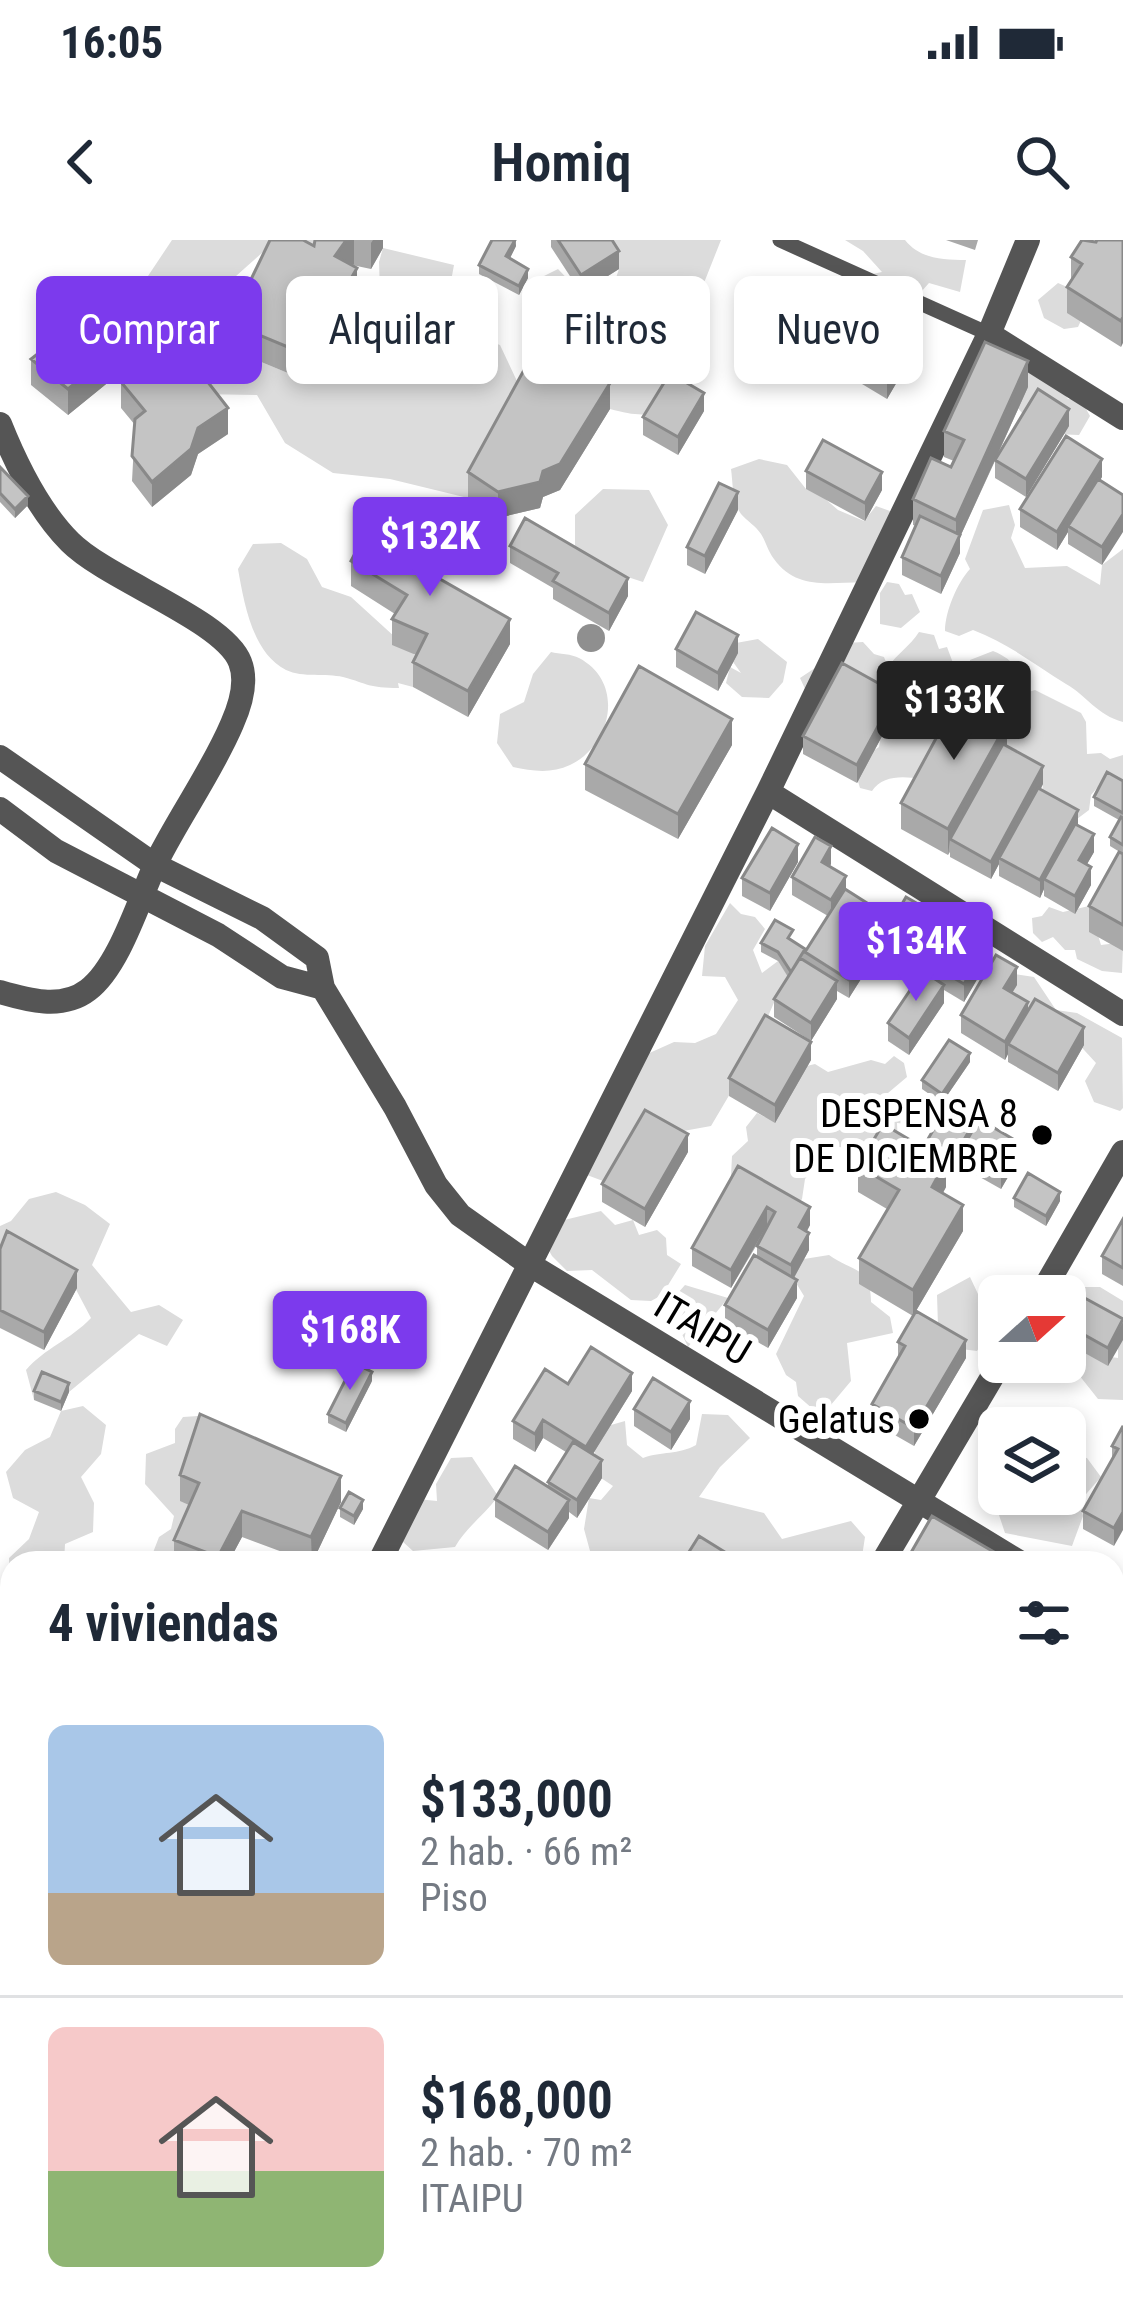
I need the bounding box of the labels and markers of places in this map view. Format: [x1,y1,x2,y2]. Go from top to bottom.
pin: $132K [346,497,514,599]
pin: $133K [870,661,1038,763]
pin: $134K [832,902,1000,1004]
place label: DESPENSA 8 DE DICIEMBRE [793,1091,1018,1182]
marker: DESPENSA 8 DE DICIEMBRE [1029,1122,1055,1148]
pin: $168K [266,1291,434,1393]
place label: Gelatus [778,1397,895,1443]
marker: Gelatus [906,1406,932,1432]

